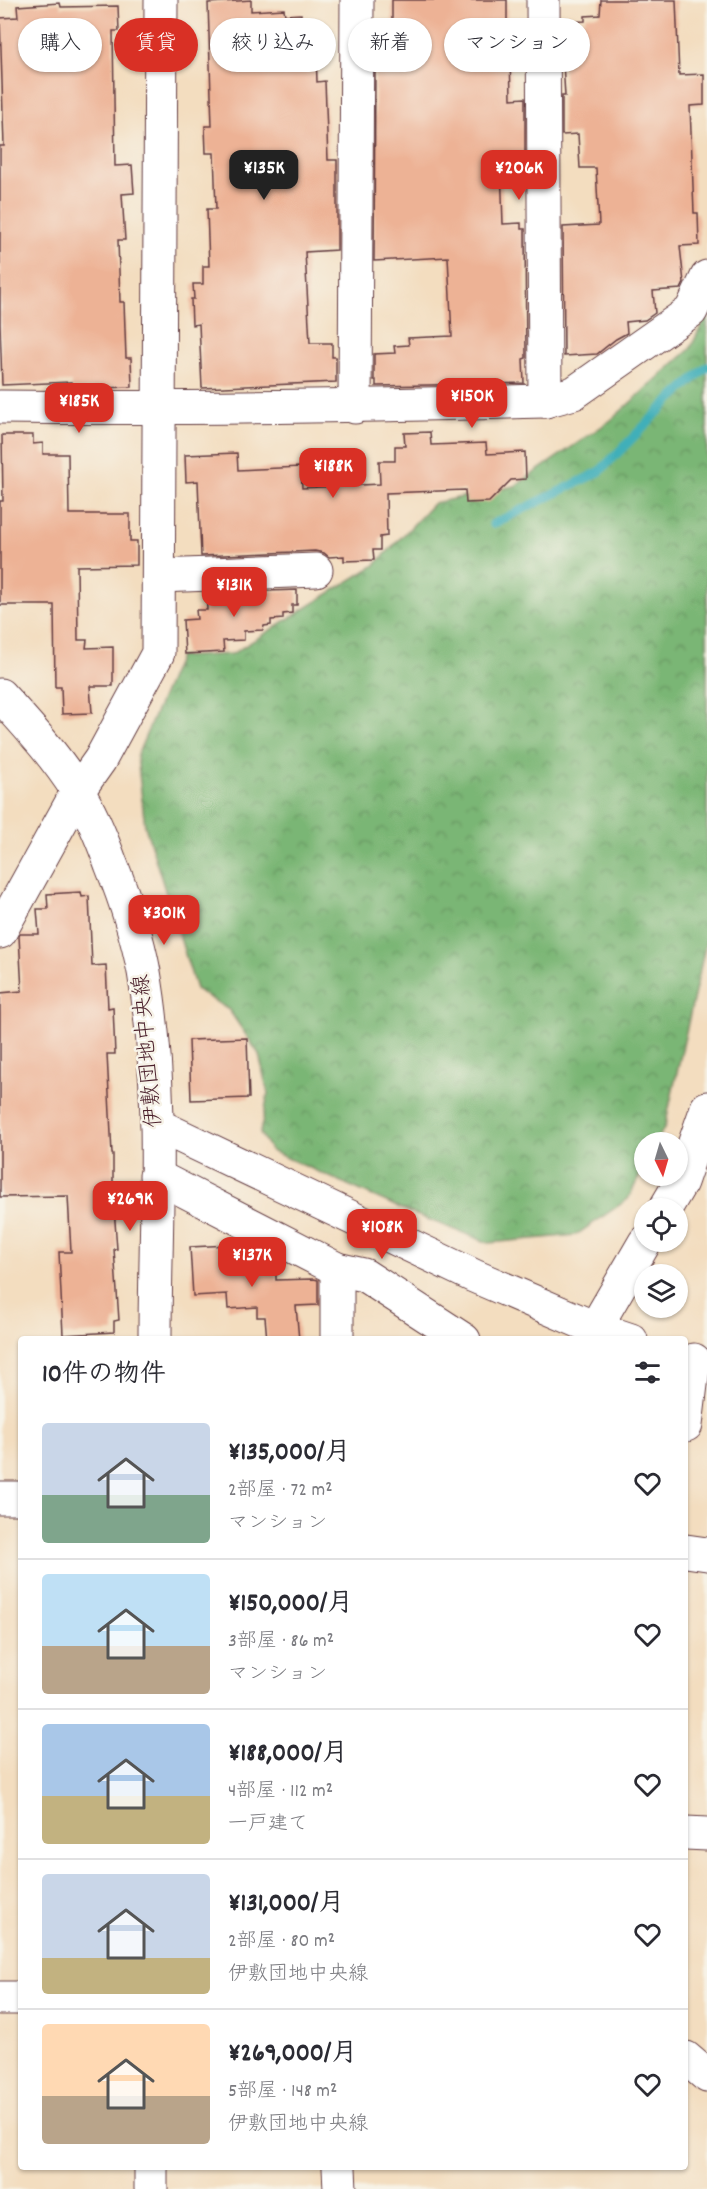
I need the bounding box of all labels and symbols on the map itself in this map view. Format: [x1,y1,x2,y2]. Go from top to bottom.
pin: ¥135K [222,150,306,201]
pin: ¥206K [477,150,561,201]
pin: ¥150K [430,378,514,429]
pin: ¥185K [37,383,121,434]
pin: ¥188K [291,448,375,499]
pin: ¥131K [192,567,276,618]
pin: ¥301K [122,895,206,946]
street label: 伊敷団地中央線 [127,973,171,1129]
north arrow [634,1132,688,1186]
pin: ¥269K [88,1181,172,1232]
pin: ¥108K [340,1209,424,1260]
pin: ¥137K [210,1237,294,1288]

